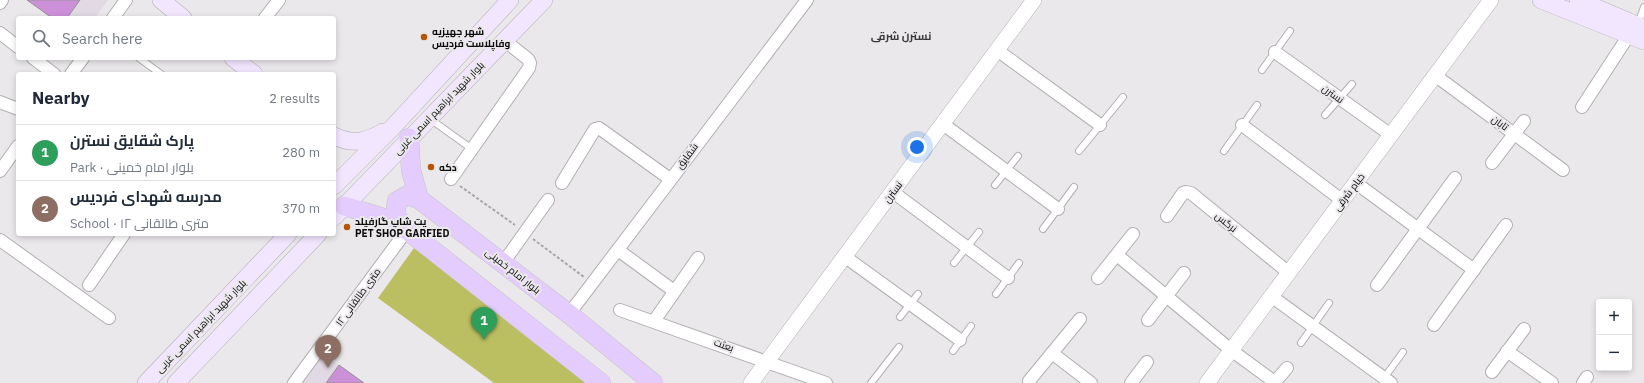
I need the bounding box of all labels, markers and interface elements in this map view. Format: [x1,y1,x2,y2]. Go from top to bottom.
search box [16,16,336,60]
place label: شهر جهیزیه وفاپلاست فردیس [432,25,511,51]
icon: search [30,27,52,49]
text: Search here [62,29,142,48]
district label: نسترن شرقی [871,29,931,43]
marker: شهر جهیزیه وفاپلاست فردیس [419,32,429,42]
street label: بلوار شهید ابراهیم اسمی غربی [391,59,488,158]
street label: نسترن [1320,82,1346,106]
text: Nearby [32,87,90,109]
text: 2 results [269,90,320,107]
street label: تابان [1489,112,1511,134]
text: پارک شقایق نسترن [70,131,194,150]
your location [907,137,927,157]
street label: شقایق [673,140,701,172]
text: 1 [41,144,49,161]
text: 280 m [282,144,320,161]
text: Park · بلوار امام خمینی [70,159,194,176]
place label: دکه [439,161,457,174]
marker: دکه [426,162,436,172]
street label: خیام شرقی [1331,170,1368,214]
street label: نسترن [881,179,905,205]
text: مدرسه شهدای فردیس [70,187,222,206]
text: 2 [41,200,49,217]
text: 370 m [282,200,320,217]
street label: نرگس [1212,209,1240,235]
text: School · ۱۲ متری طالقانی [70,215,209,232]
place label: پت شاپ گارفیلد PET SHOP GARFIED [355,215,449,240]
marker: پت شاپ گارفیلد PET SHOP GARFIED [342,222,352,232]
street label: بلوار امام خمینی [482,245,543,298]
street label: ۱۲ متری طالقانی [333,266,383,328]
street label: بلوار شهید ابراهیم اسمی غربی [153,277,250,376]
map controls [1596,299,1632,371]
button: + [1596,299,1632,335]
pin: 1 [471,307,497,340]
pin: 2 [315,335,341,368]
street label: بعثت [712,335,736,355]
button: − [1596,335,1632,371]

